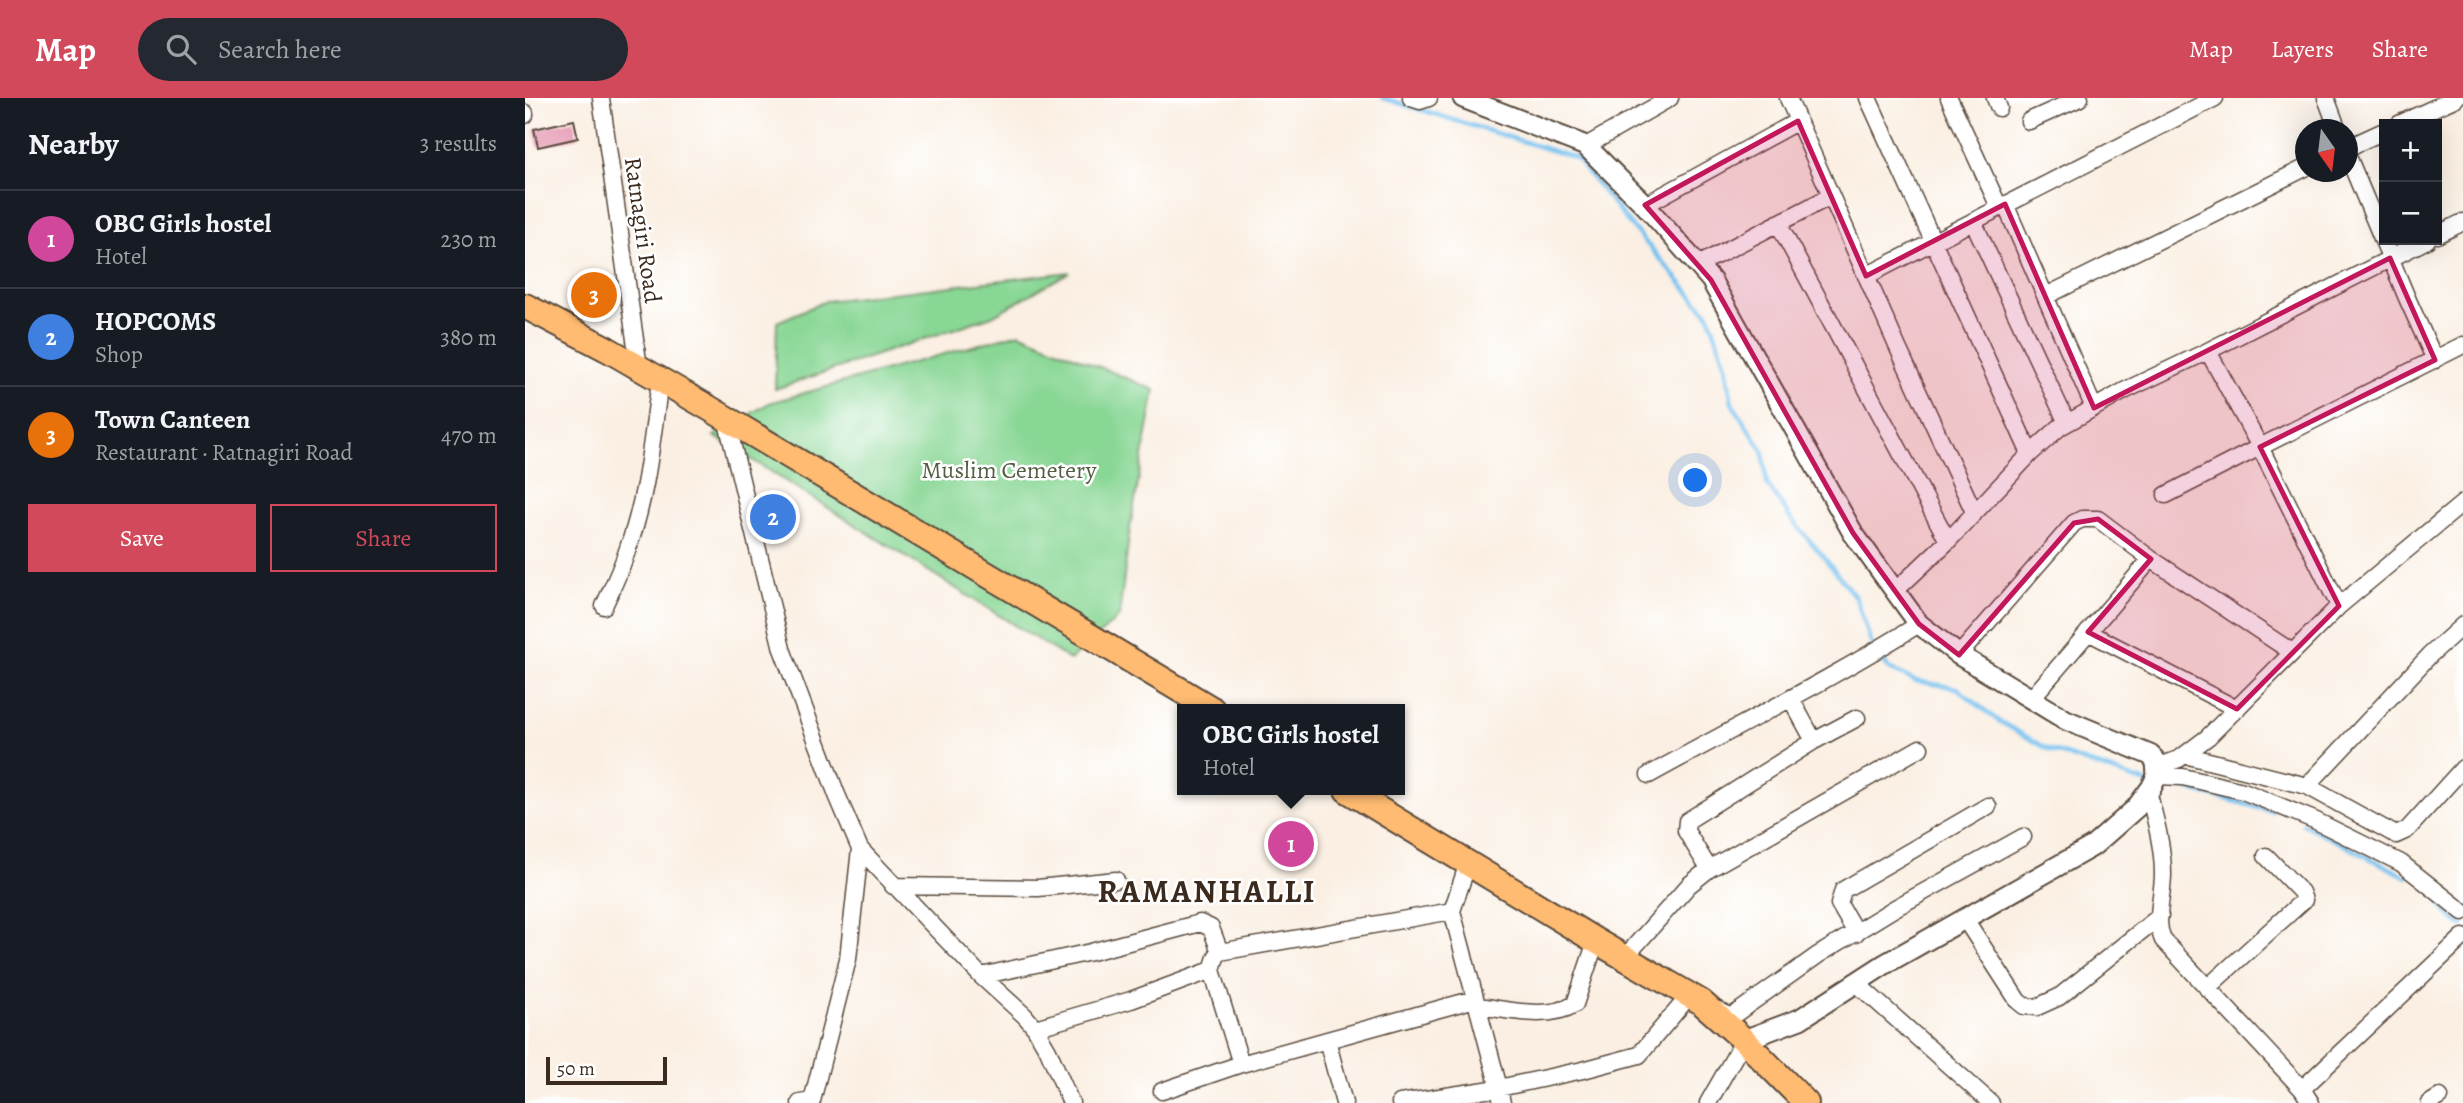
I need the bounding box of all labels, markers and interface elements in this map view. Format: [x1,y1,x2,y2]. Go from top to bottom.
search box [138,18,628,81]
text: Map [35,27,96,72]
icon: search [162,30,200,68]
text: Search here [218,32,342,67]
text: Map [2189,33,2233,65]
text: Layers [2271,33,2334,65]
text: Share [2372,33,2428,65]
north arrow [2295,119,2358,182]
map controls [2379,119,2442,245]
button: + [2379,119,2442,182]
text: Nearby [28,124,119,164]
text: 3 results [420,128,497,159]
street label: Ratnagiri Road [617,155,669,305]
button: − [2379,182,2442,245]
text: OBC Girls hostel [95,206,271,241]
text: 1 [47,224,55,255]
text: 230 m [441,224,497,255]
text: Hotel [95,241,147,272]
pin: 3 [571,269,617,321]
text: HOPCOMS [95,304,216,339]
text: 2 [45,322,57,353]
text: 380 m [440,322,497,353]
text: Shop [95,339,143,370]
text: Town Canteen [95,402,250,437]
text: 3 [46,420,56,451]
text: 470 m [441,420,497,451]
text: Restaurant · Ratnagiri Road [95,437,353,468]
park label: Muslim Cemetery [922,454,1097,486]
your location [1678,463,1712,497]
pin: 2 [750,491,796,543]
button: Save [28,504,256,572]
button: Share [270,504,497,572]
popup [1177,704,1405,795]
text: OBC Girls hostel [1203,717,1379,752]
text: Hotel [1203,752,1255,783]
pin: 1 [1268,818,1314,870]
district label: RAMANHALLI [1097,869,1317,913]
scale bar [546,1054,667,1086]
text: 50 m [557,1056,595,1082]

